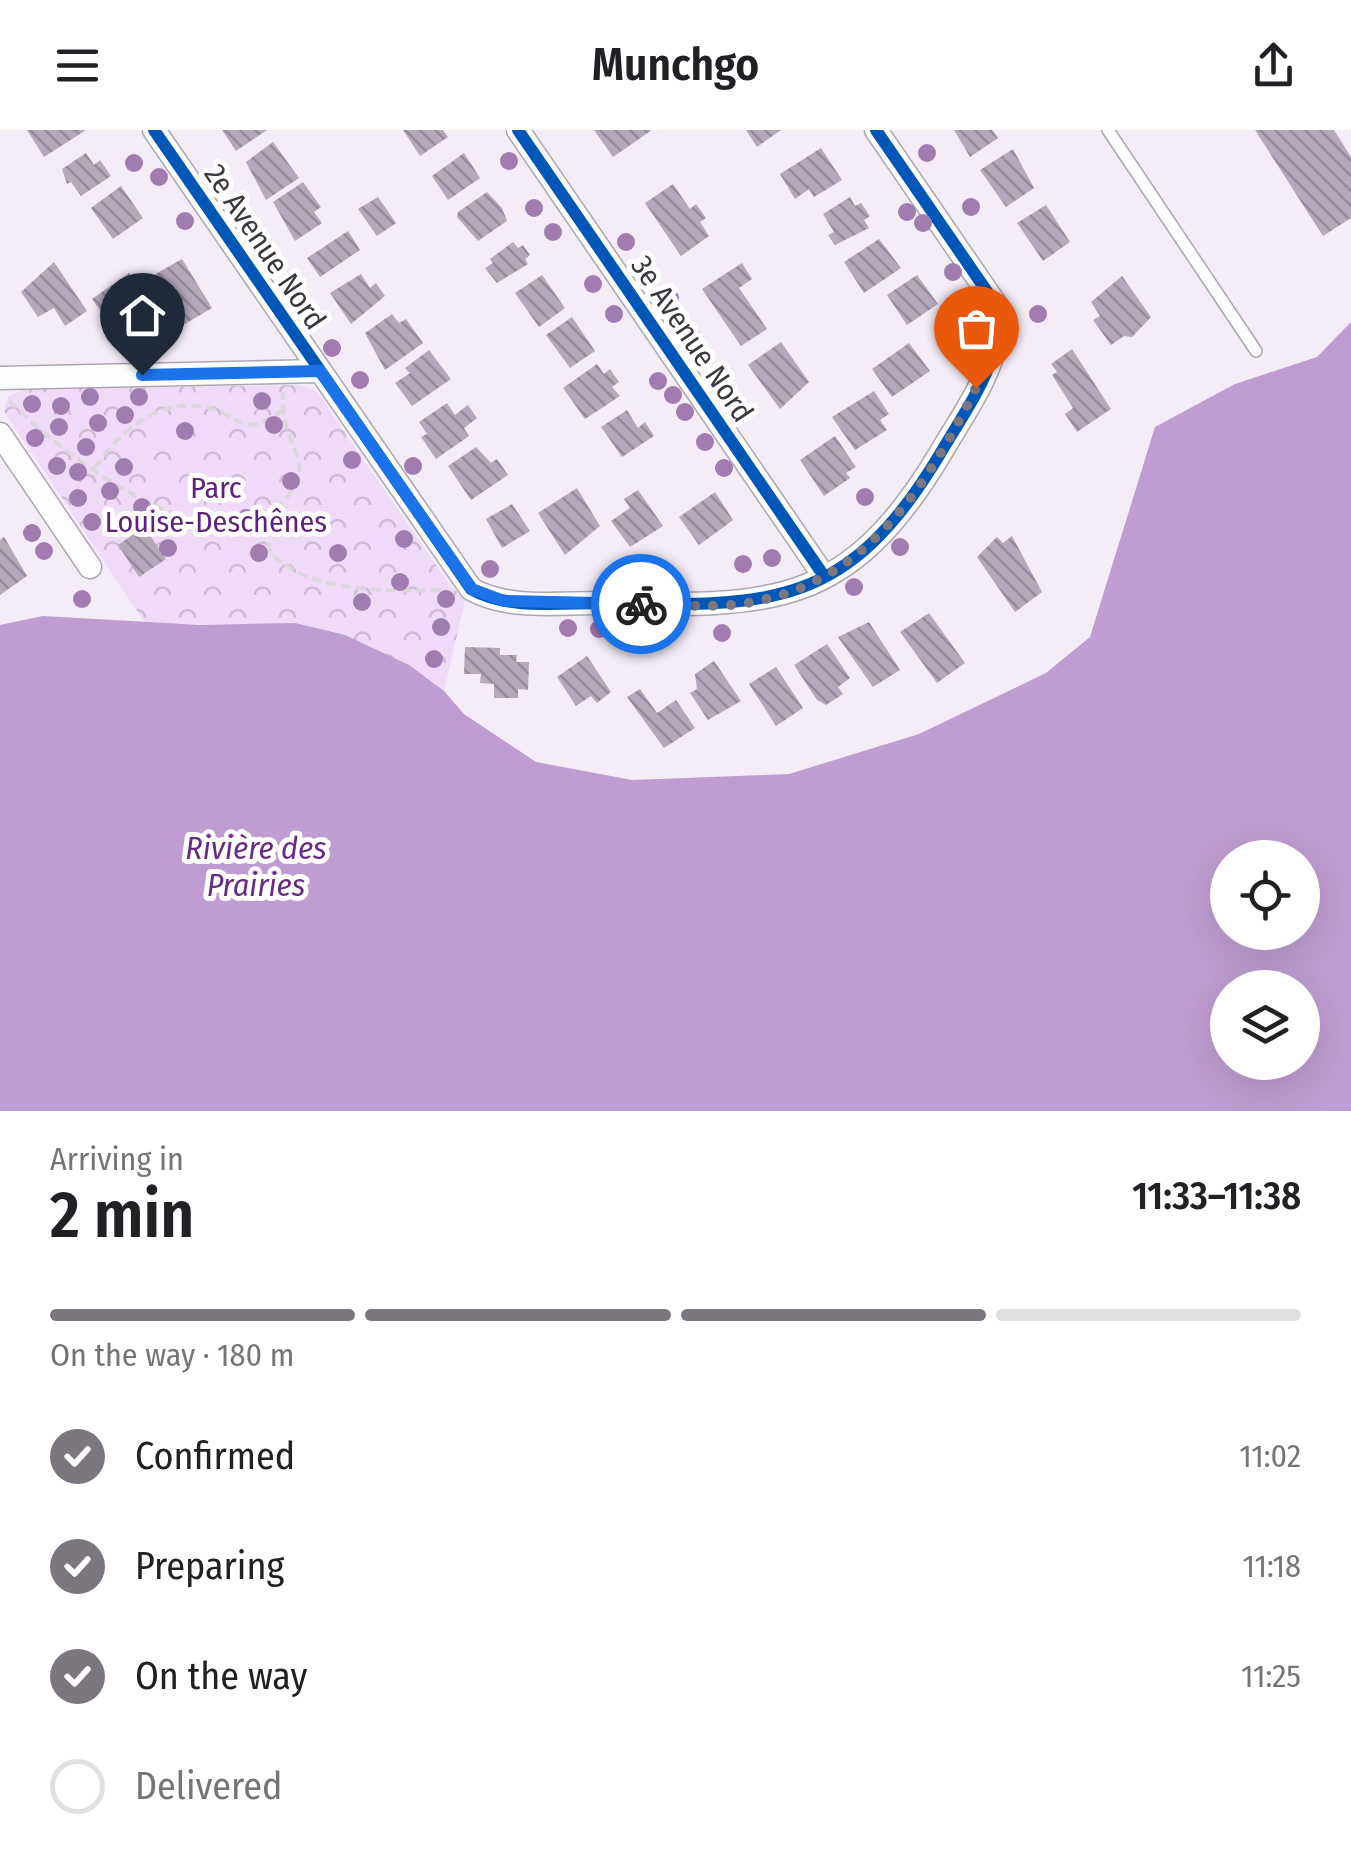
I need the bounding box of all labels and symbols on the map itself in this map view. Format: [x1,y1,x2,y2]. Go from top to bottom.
street label: 2e Avenue Nord [197,158,333,336]
street label: 3e Avenue Nord [623,249,761,429]
pin [100,273,185,376]
pin [934,286,1019,389]
park label: Parc Louise-Deschênes [105,470,327,540]
courier [591,554,691,654]
water label: Rivière des Prairies [185,829,327,904]

